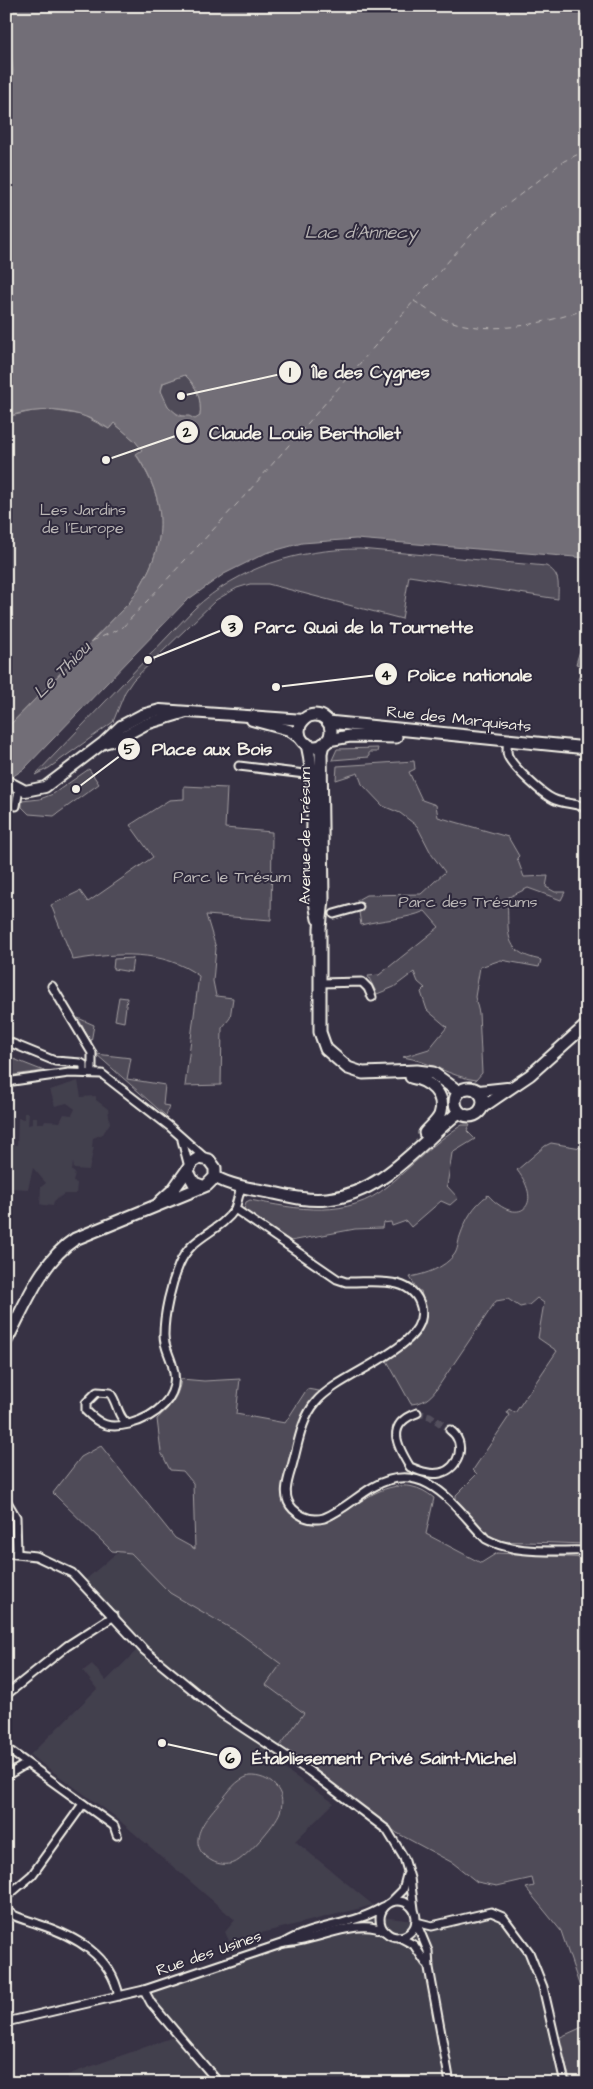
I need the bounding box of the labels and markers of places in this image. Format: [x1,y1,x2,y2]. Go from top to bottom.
callout: Île des Cygnes [277,355,439,388]
callout: Claude Louis Berthollet [174,416,412,449]
callout: Parc Quai de la Tournette [219,610,483,643]
callout: Police nationale [373,658,543,691]
callout: Place aux Bois [117,732,282,765]
callout: Établissement Privé Saint-Michel [217,1741,526,1774]

